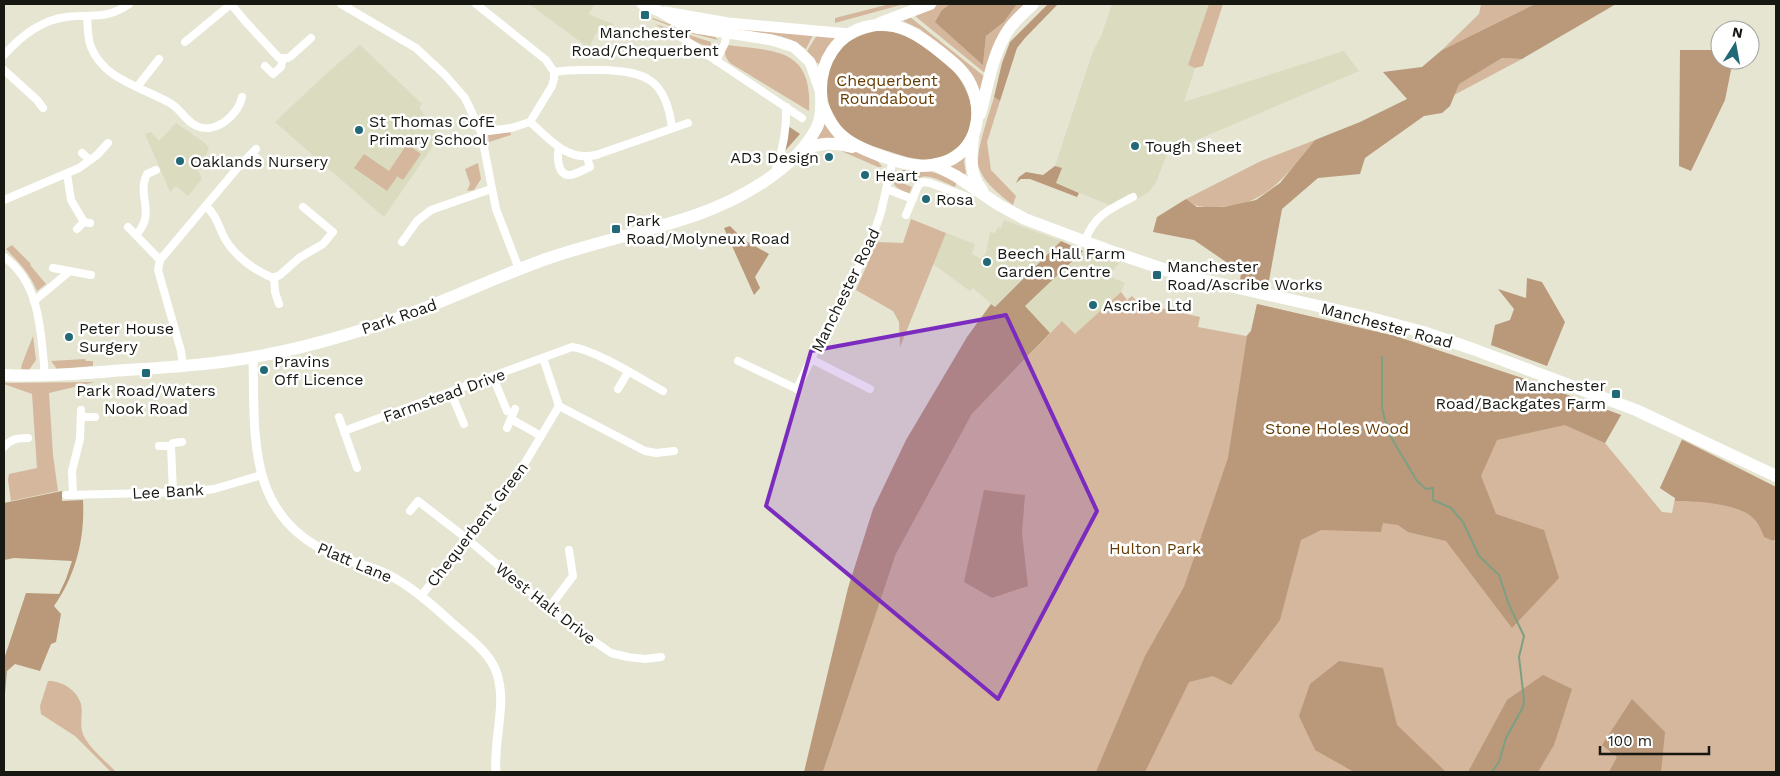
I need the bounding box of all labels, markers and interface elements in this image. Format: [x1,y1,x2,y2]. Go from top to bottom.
marker: Manchester Road/Chequerbent [639,9,651,21]
north arrow [1710,20,1760,70]
place label: Manchester Road/Chequerbent [571,23,719,60]
text: N [1731,23,1744,41]
park label: Chequerbent Roundabout [836,71,938,108]
place label: St Thomas CofE Primary School [369,112,495,149]
marker: St Thomas CofE Primary School [353,124,365,136]
place label: Tough Sheet [1145,137,1242,156]
marker: Tough Sheet [1129,140,1141,152]
place label: AD3 Design [730,148,819,167]
marker: AD3 Design [823,151,835,163]
place label: Oaklands Nursery [190,152,329,171]
marker: Oaklands Nursery [174,155,186,167]
place label: Heart [875,166,918,185]
marker: Heart [859,169,871,181]
place label: Rosa [936,190,973,209]
marker: Rosa [920,193,932,205]
place label: Park Road/Molyneux Road [626,211,790,248]
marker: Park Road/Molyneux Road [610,223,622,235]
street label: Manchester Road [807,225,884,355]
place label: Beech Hall Farm Garden Centre [997,244,1125,281]
marker: Beech Hall Farm Garden Centre [981,256,993,268]
place label: Manchester Road/Ascribe Works [1167,257,1323,294]
marker: Manchester Road/Ascribe Works [1151,269,1163,281]
street label: Park Road [359,295,439,338]
place label: Ascribe Ltd [1103,296,1192,315]
marker: Ascribe Ltd [1087,299,1099,311]
street label: Manchester Road [1319,299,1455,352]
place label: Peter House Surgery [79,319,174,356]
marker: Peter House Surgery [63,331,75,343]
place label: Pravins Off Licence [274,352,363,389]
marker: Pravins Off Licence [258,364,270,376]
street label: Farmstead Drive [381,365,508,426]
marker: Park Road/Waters Nook Road [140,367,152,379]
place label: Manchester Road/Backgates Farm [1436,376,1606,413]
place label: Park Road/Waters Nook Road [76,381,216,418]
marker: Manchester Road/Backgates Farm [1610,388,1622,400]
park label: Stone Holes Wood [1265,419,1409,438]
street label: Chequerbent Green [423,458,532,591]
street label: Lee Bank [132,480,204,503]
street label: Platt Lane [315,538,395,587]
park label: Hulton Park [1109,539,1201,558]
street label: West Halt Drive [492,558,600,648]
scale bar [1600,724,1709,756]
text: 100 m [1608,732,1652,750]

